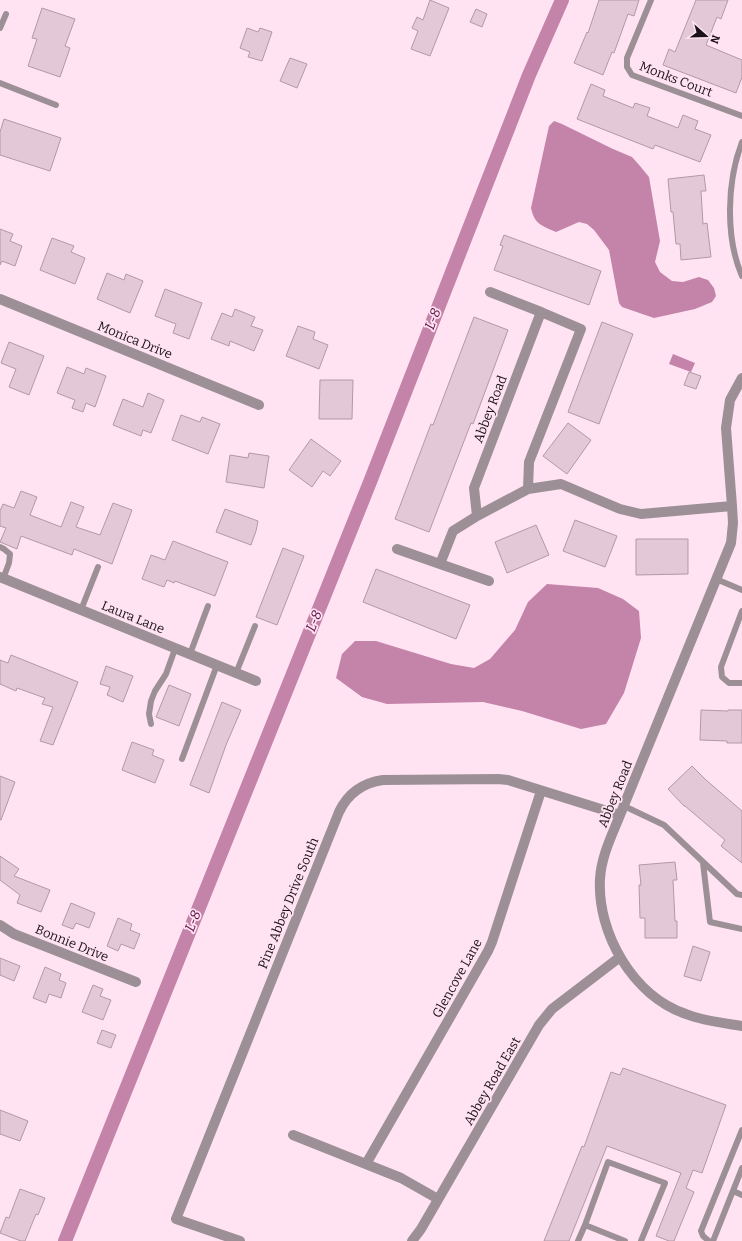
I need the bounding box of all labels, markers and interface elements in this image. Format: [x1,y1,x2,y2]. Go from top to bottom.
north arrow [686,16,726,56]
text: N [707,33,722,46]
street label: Monks Court [637,58,715,100]
water label: L-8 [421,306,445,332]
street label: Monica Drive [96,318,174,362]
street label: Abbey Road [470,373,510,445]
street label: Laura Lane [99,598,167,636]
water label: L-8 [302,608,326,634]
street label: Abbey Road [595,758,635,830]
street label: Pine Abbey Drive South [255,835,321,971]
water label: L-8 [181,908,205,934]
street label: Bonnie Drive [33,921,111,965]
street label: Glencove Lane [429,936,485,1020]
street label: Abbey Road East [461,1034,524,1128]

